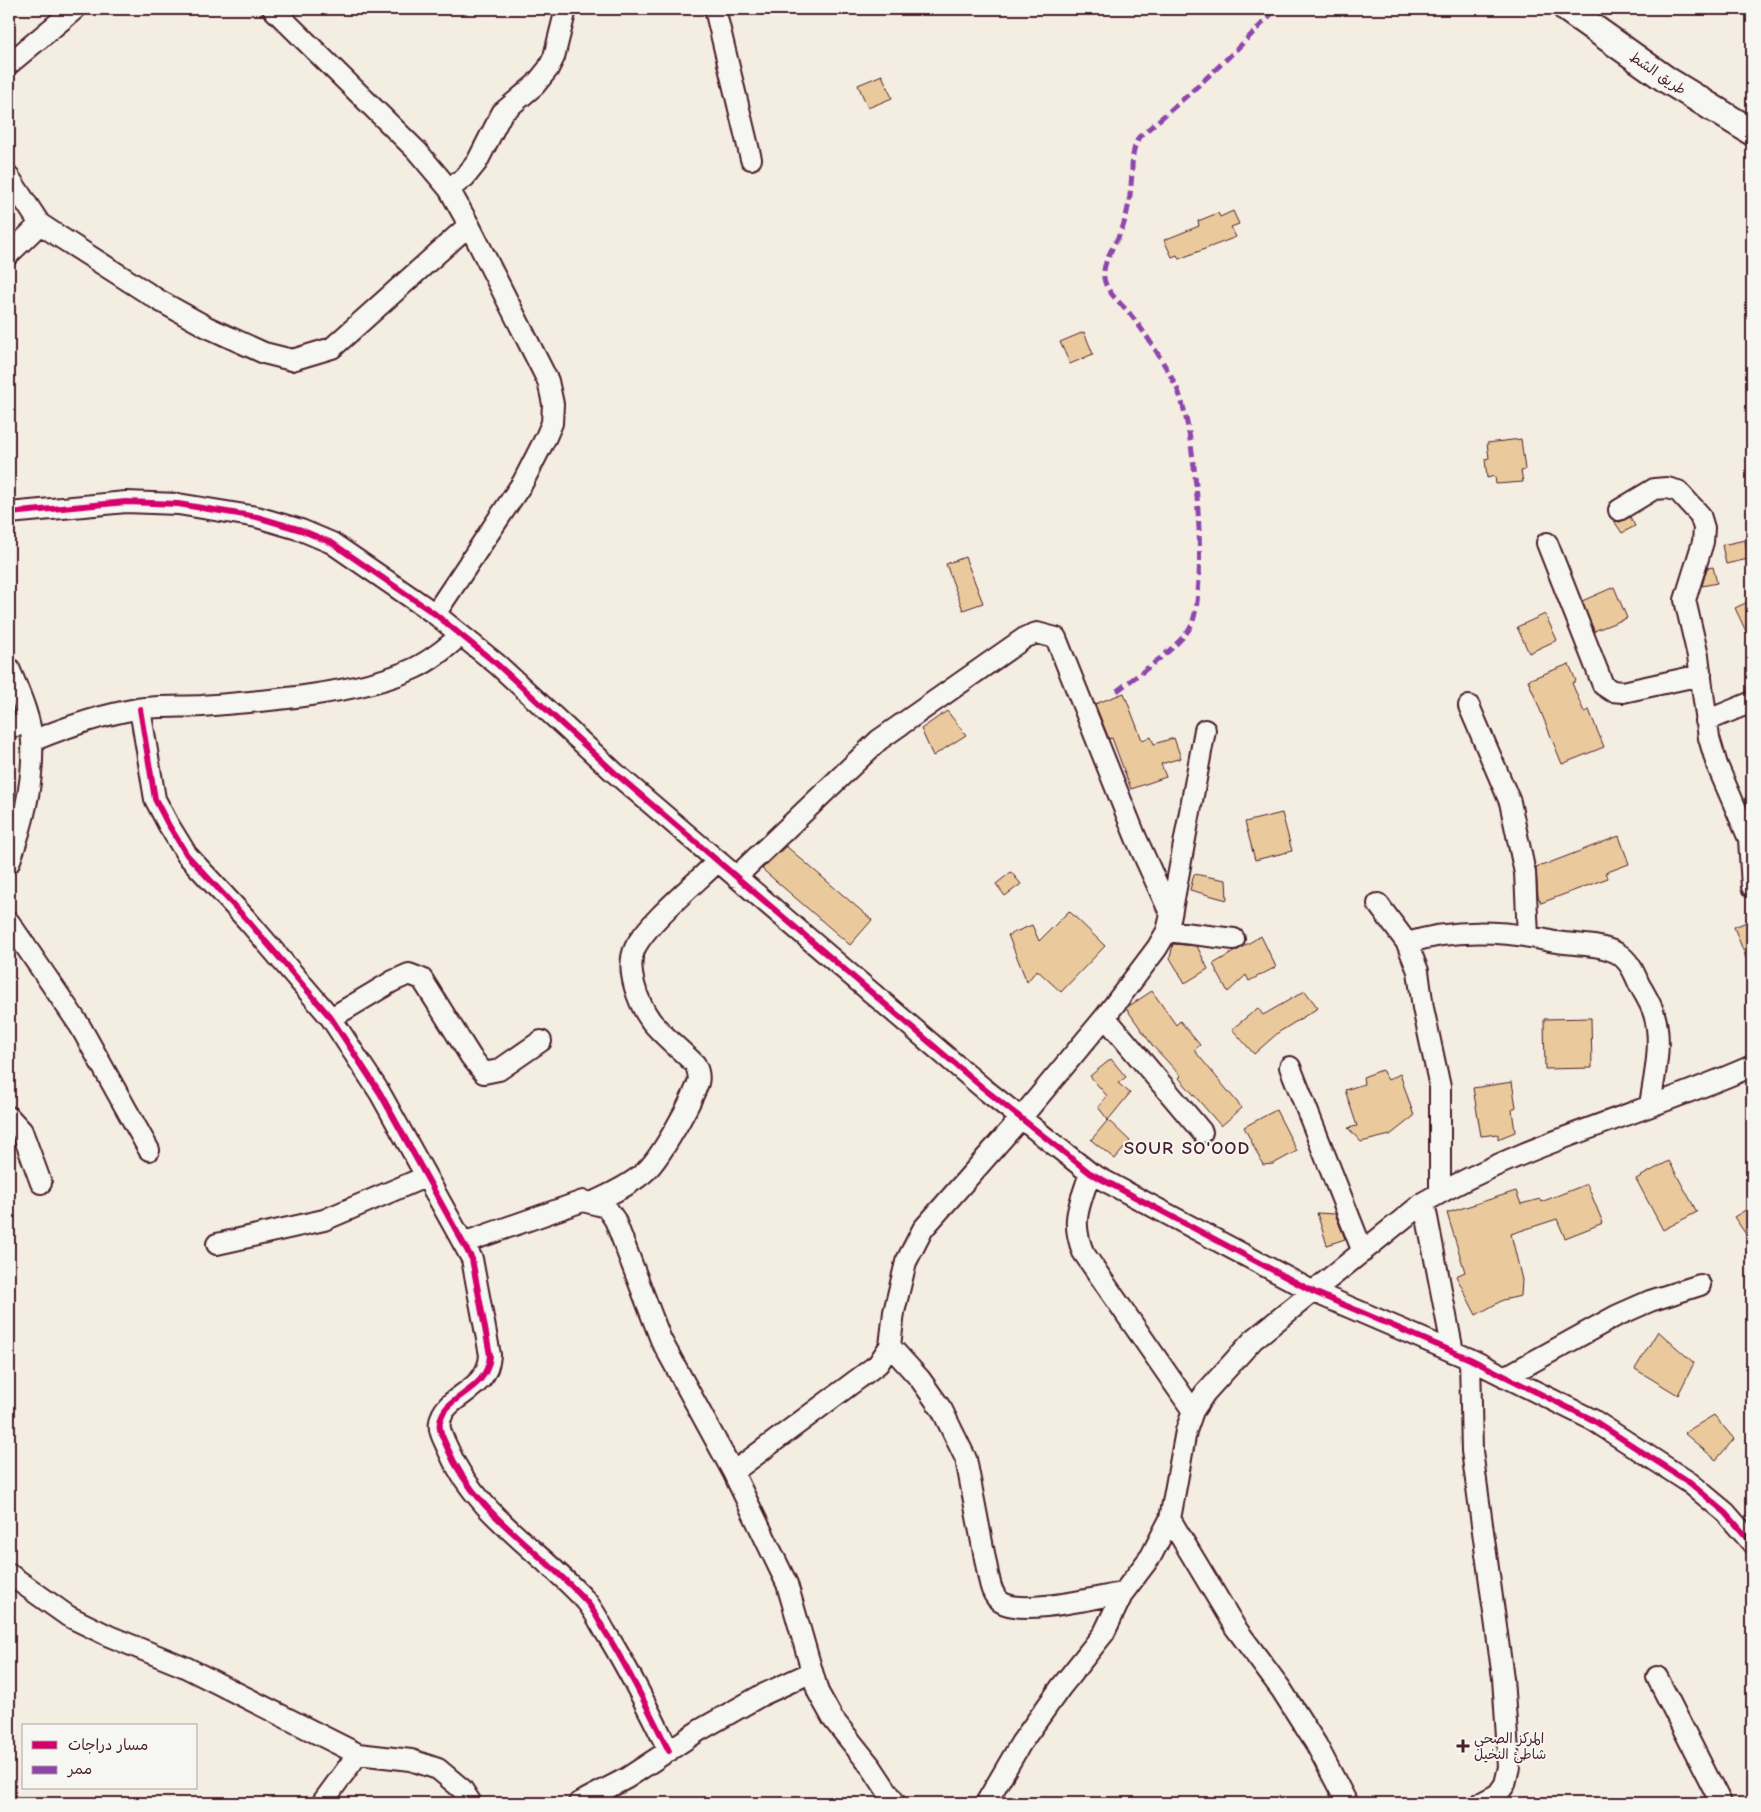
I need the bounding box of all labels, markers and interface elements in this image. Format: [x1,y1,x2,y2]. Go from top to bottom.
street label: طريق الشط [1626,48,1689,98]
district label: SOUR SO'OOD [1124,1137,1250,1159]
legend [22,1724,198,1790]
place label: المركز الصحي شاطئ النخيل [1474,1730,1546,1764]
text: مسار دراجات [68,1736,148,1754]
marker: المركز الصحي شاطئ النخيل [1456,1739,1470,1753]
text: ممر [66,1760,92,1778]

